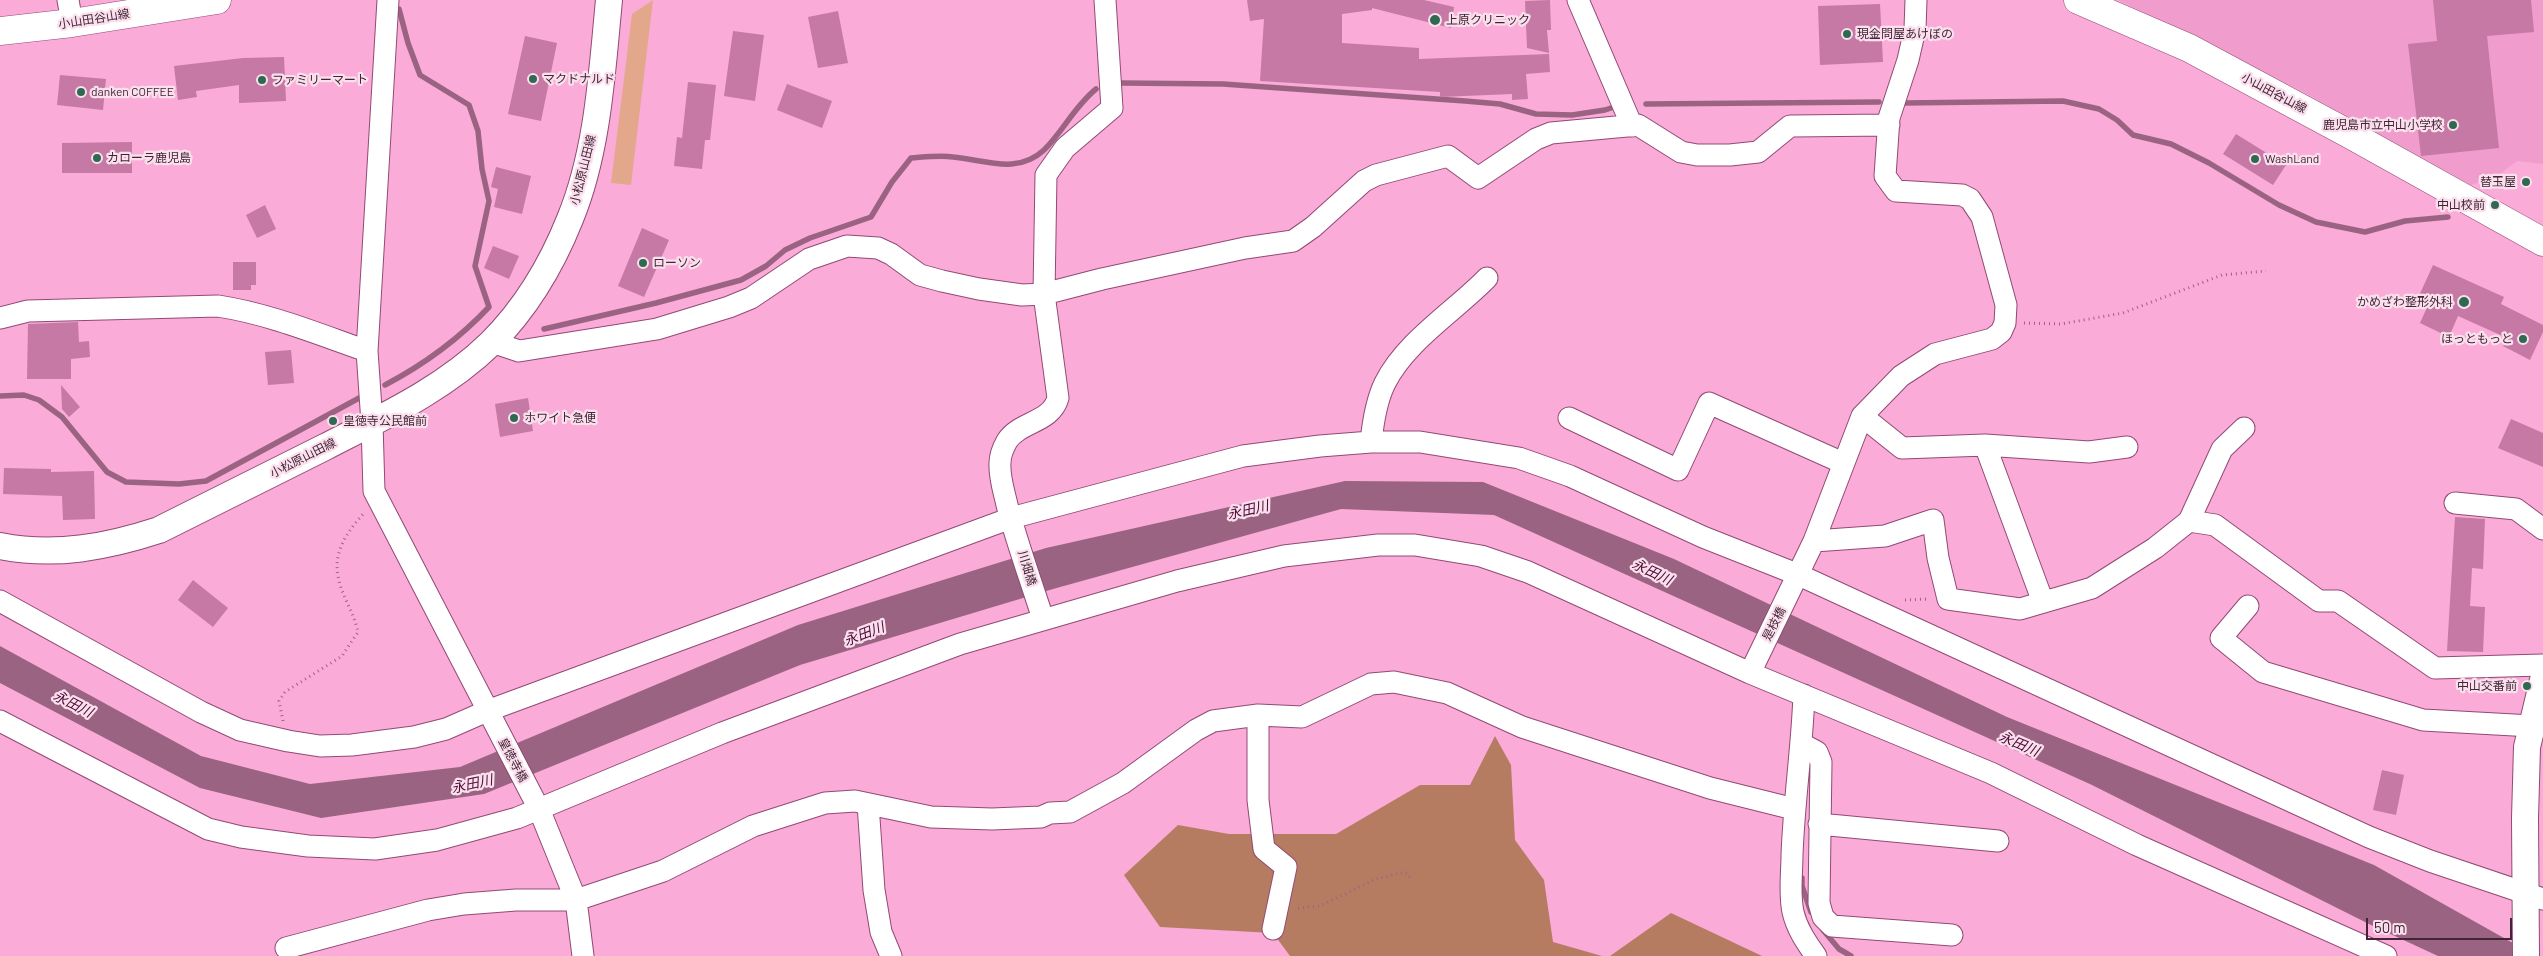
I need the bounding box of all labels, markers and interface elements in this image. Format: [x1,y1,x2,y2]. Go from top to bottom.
street label: 小山田谷山線 [57,6,131,32]
marker: 上原クリニック [1428,13,1442,27]
place label: 上原クリニック [1446,13,1530,27]
place label: 現金問屋あけぼの [1857,27,1953,41]
marker: 現金問屋あけぼの [1841,28,1853,40]
street label: 小山田谷山線 [2239,70,2309,116]
place label: マクドナルド [543,72,615,86]
place label: ファミリーマート [272,73,368,87]
marker: マクドナルド [527,73,539,85]
marker: ファミリーマート [256,74,268,86]
place label: danken COFFEE [91,85,174,99]
marker: danken COFFEE [75,86,87,98]
place label: 鹿児島市立中山小学校 [2323,118,2443,132]
marker: 鹿児島市立中山小学校 [2447,119,2459,131]
street label: 小松原山田線 [567,133,599,207]
place label: カローラ鹿児島 [107,151,191,165]
marker: カローラ鹿児島 [91,152,103,164]
place label: WashLand [2265,152,2319,166]
marker: WashLand [2249,153,2261,165]
place label: 替玉屋 [2480,175,2516,189]
marker: 替玉屋 [2520,176,2532,188]
place label: 中山校前 [2437,198,2485,212]
marker: 中山校前 [2489,199,2501,211]
place label: ローソン [653,256,701,270]
marker: ローソン [637,257,649,269]
place label: かめざわ整形外科 [2357,295,2453,309]
marker: かめざわ整形外科 [2457,295,2471,309]
place label: ほっともっと [2441,332,2513,346]
marker: ほっともっと [2517,333,2529,345]
place label: ホワイト急便 [524,411,596,425]
marker: ホワイト急便 [508,412,520,424]
place label: 皇徳寺公民館前 [343,414,427,428]
marker: 皇徳寺公民館前 [327,415,339,427]
street label: 小松原山田線 [268,435,338,481]
water label: 永田川 [1226,497,1270,523]
street label: 川畑橋 [1015,549,1039,587]
water label: 永田川 [1629,556,1675,588]
street label: 是枝橋 [1759,605,1789,643]
water label: 永田川 [841,619,887,649]
place label: 中山交番前 [2457,679,2517,693]
marker: 中山交番前 [2521,680,2533,692]
water label: 永田川 [50,687,96,721]
water label: 永田川 [1996,728,2042,760]
street label: 皇徳寺橋 [495,735,531,785]
water label: 永田川 [450,771,494,797]
scale bar [2368,908,2514,940]
text: 50 m [2374,918,2406,936]

